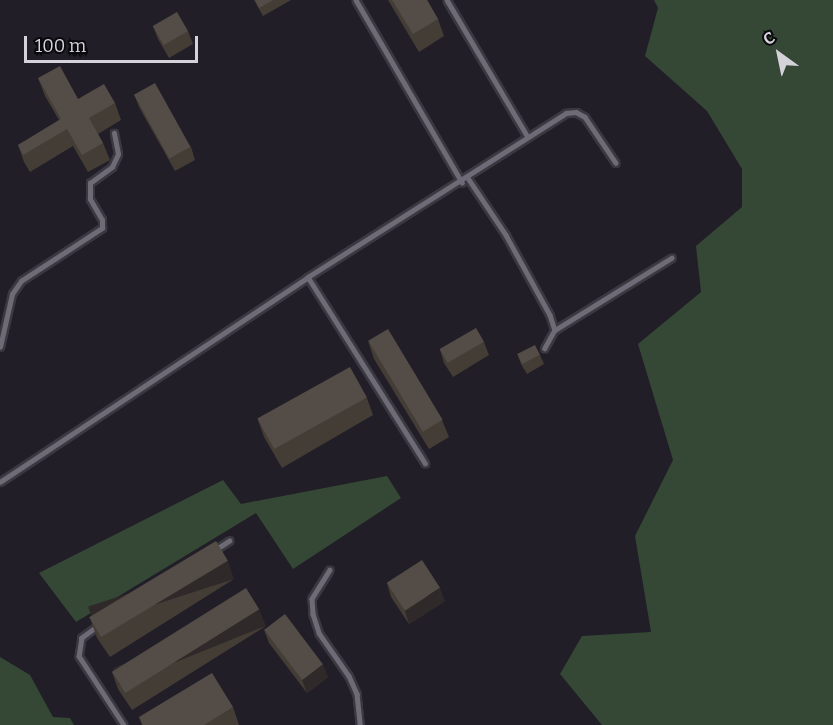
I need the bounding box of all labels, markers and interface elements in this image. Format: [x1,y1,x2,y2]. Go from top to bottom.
scale bar [27,24,201,62]
north arrow [749,24,809,84]
text: С [760,28,778,49]
text: 100 m [35,35,86,57]

